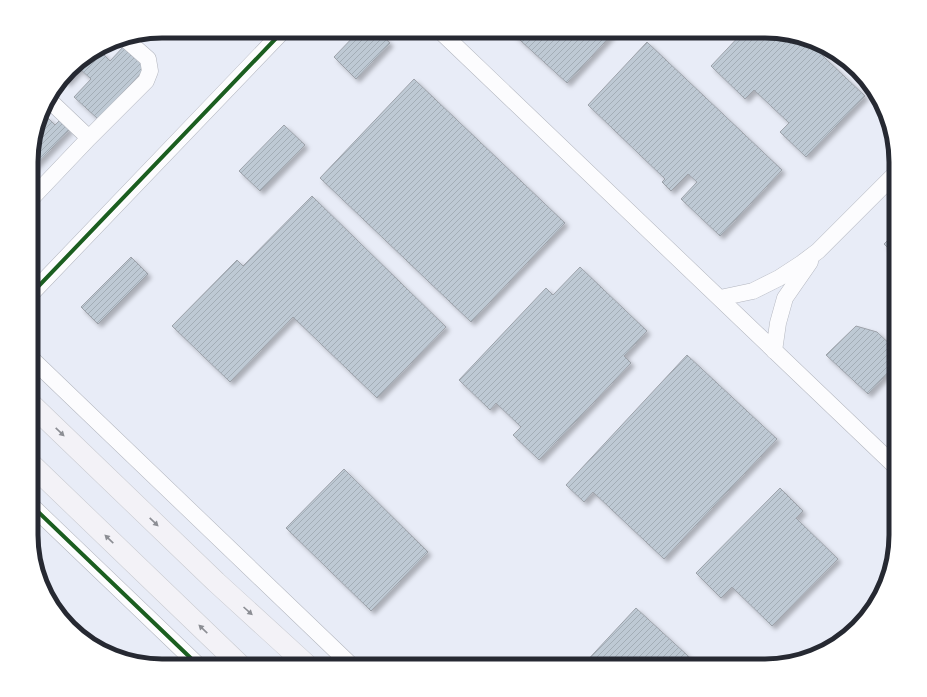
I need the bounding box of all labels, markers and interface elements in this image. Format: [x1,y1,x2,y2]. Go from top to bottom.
one-way arrow [55,427,65,437]
one-way arrow [149,517,159,527]
one-way arrow [104,534,114,544]
one-way arrow [243,607,253,616]
one-way arrow [198,624,208,634]

